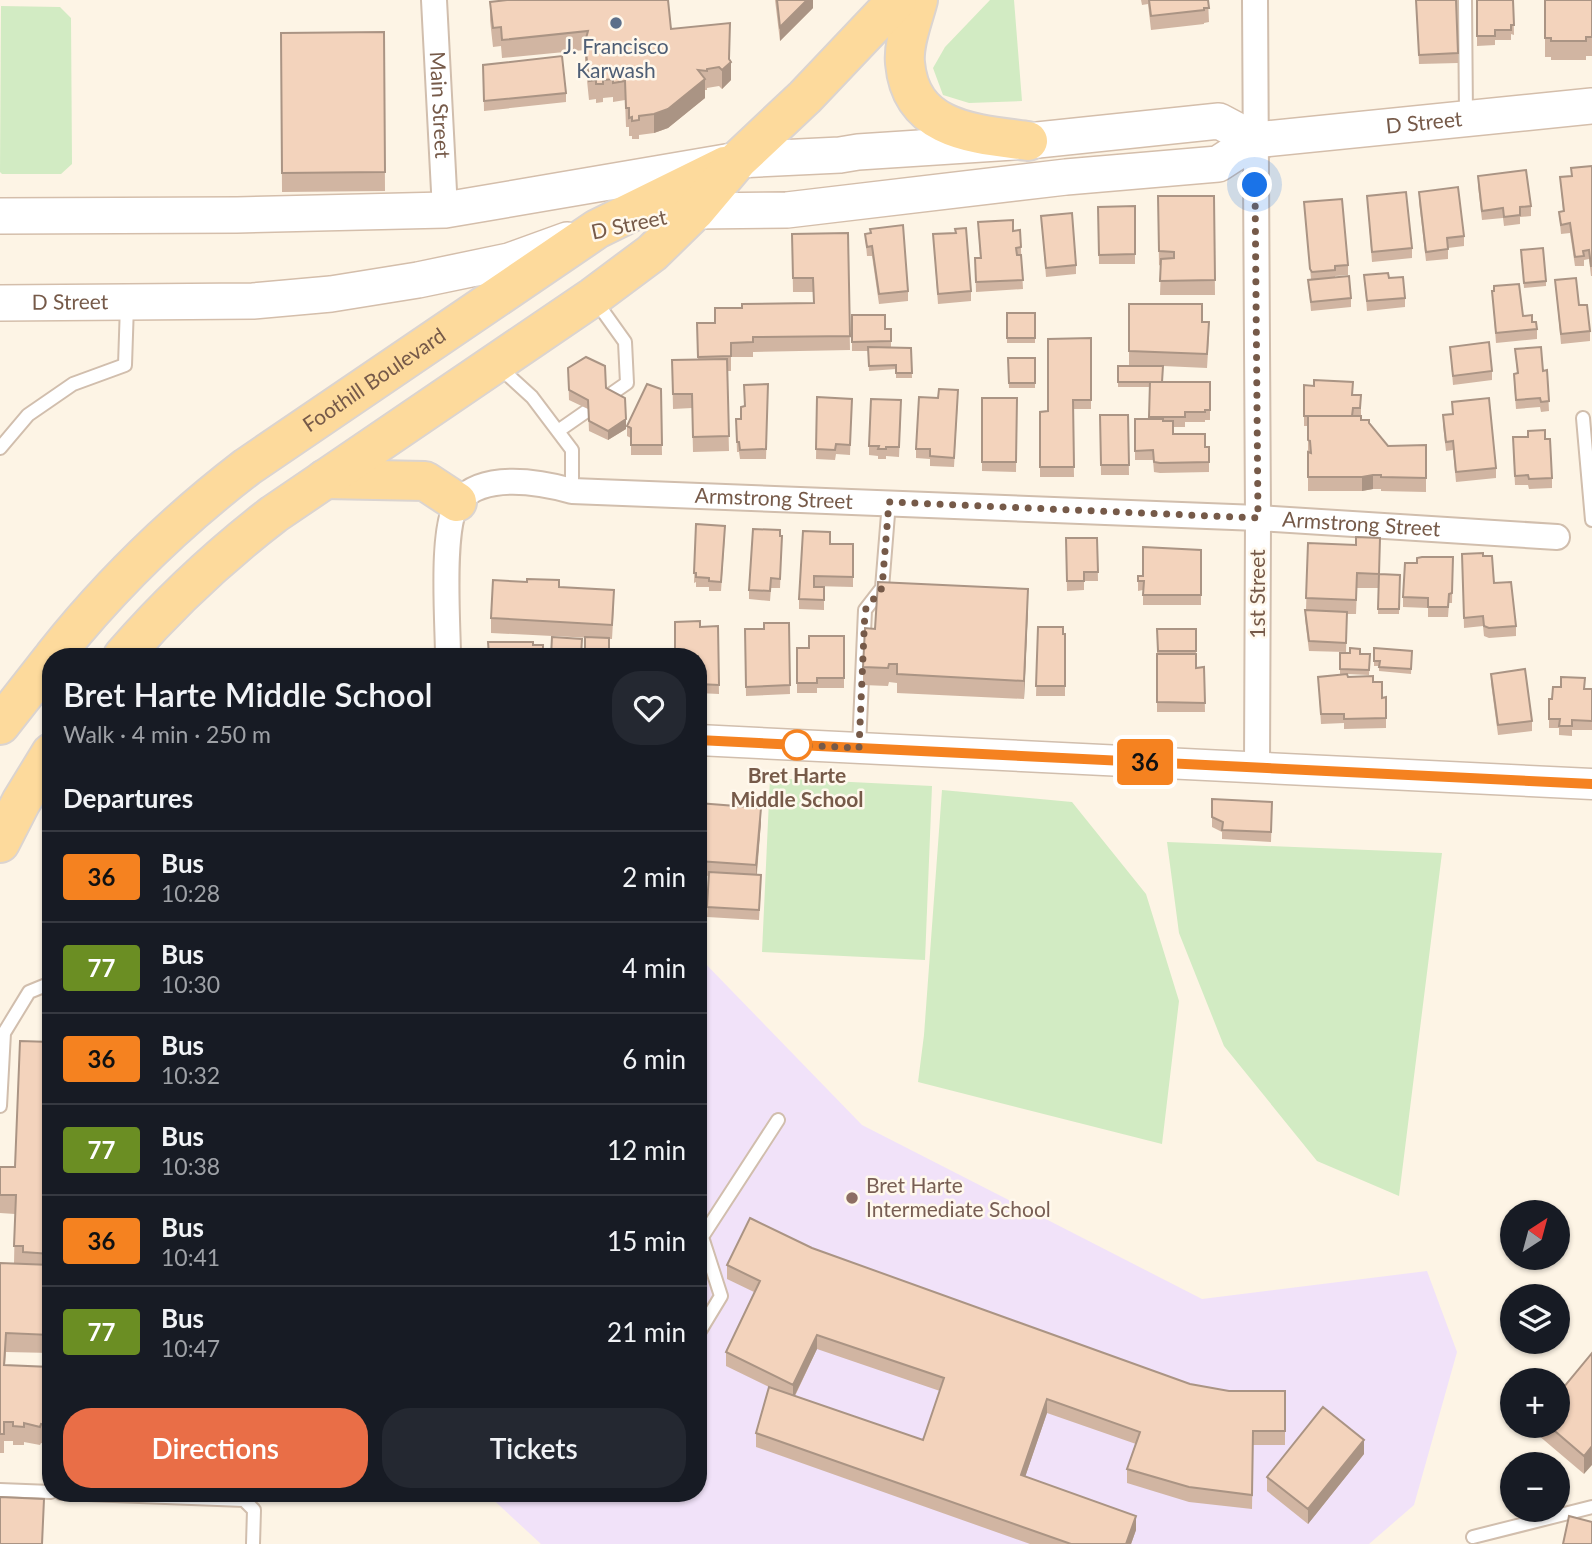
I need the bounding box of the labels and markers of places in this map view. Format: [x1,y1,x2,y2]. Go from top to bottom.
marker: J. Francisco Karwash [608,15,624,31]
place label: J. Francisco Karwash [563,33,669,82]
marker: Bret Harte Middle School [782,730,812,760]
place label: Bret Harte Middle School [730,762,864,811]
place label: Bret Harte Intermediate School [866,1172,1051,1221]
marker: Bret Harte Intermediate School [844,1190,860,1206]

